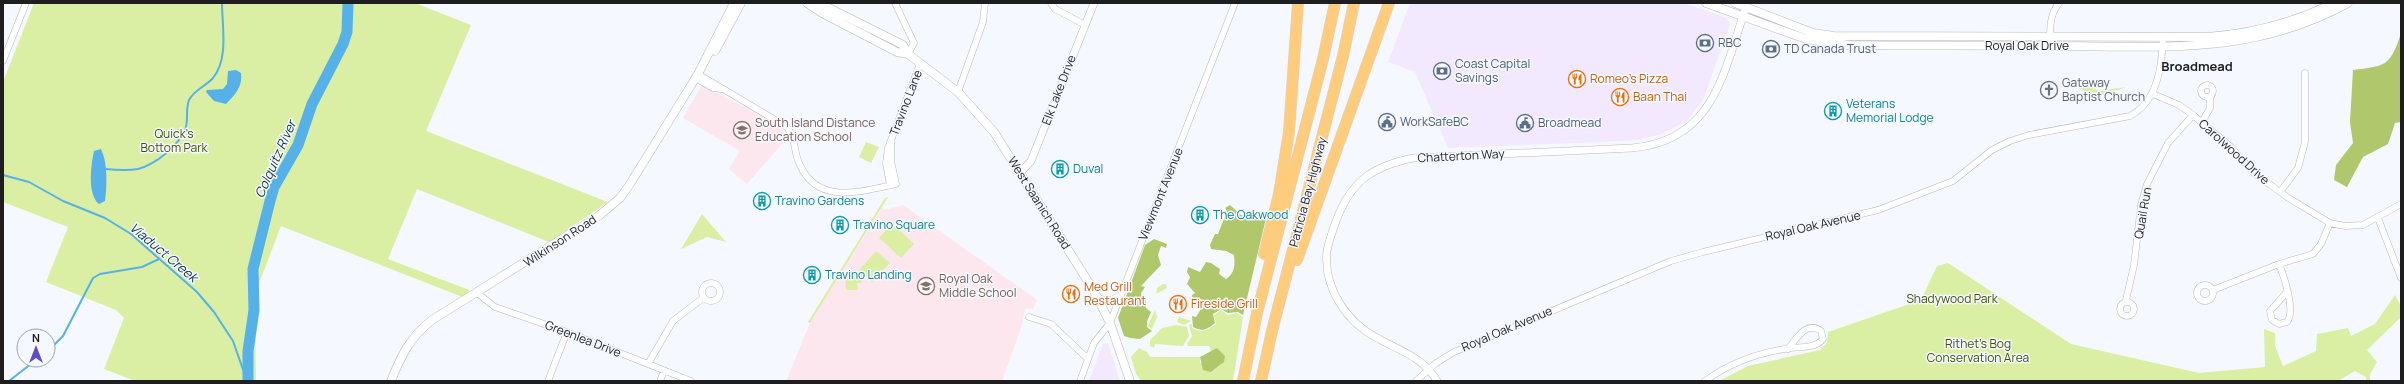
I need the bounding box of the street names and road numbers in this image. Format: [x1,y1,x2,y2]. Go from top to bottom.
street label: Royal Oak Drive [1985,37,2069,54]
street label: Elk Lake Drive [1037,52,1080,127]
street label: Travino Lane [885,67,926,138]
street label: Carolwood Drive [2195,115,2273,188]
street label: Patricia Bay Highway [1285,134,1331,249]
street label: Viewmont Avenue [1134,145,1187,243]
street label: Chatterton Way [1417,145,1506,166]
street label: West Saanich Road [1004,153,1075,252]
street label: Quail Run [2130,186,2155,240]
street label: Royal Oak Avenue [1764,206,1862,245]
street label: Wilkinson Road [520,211,600,271]
street label: Royal Oak Avenue [1459,302,1555,355]
street label: Greenlea Drive [543,316,624,361]

